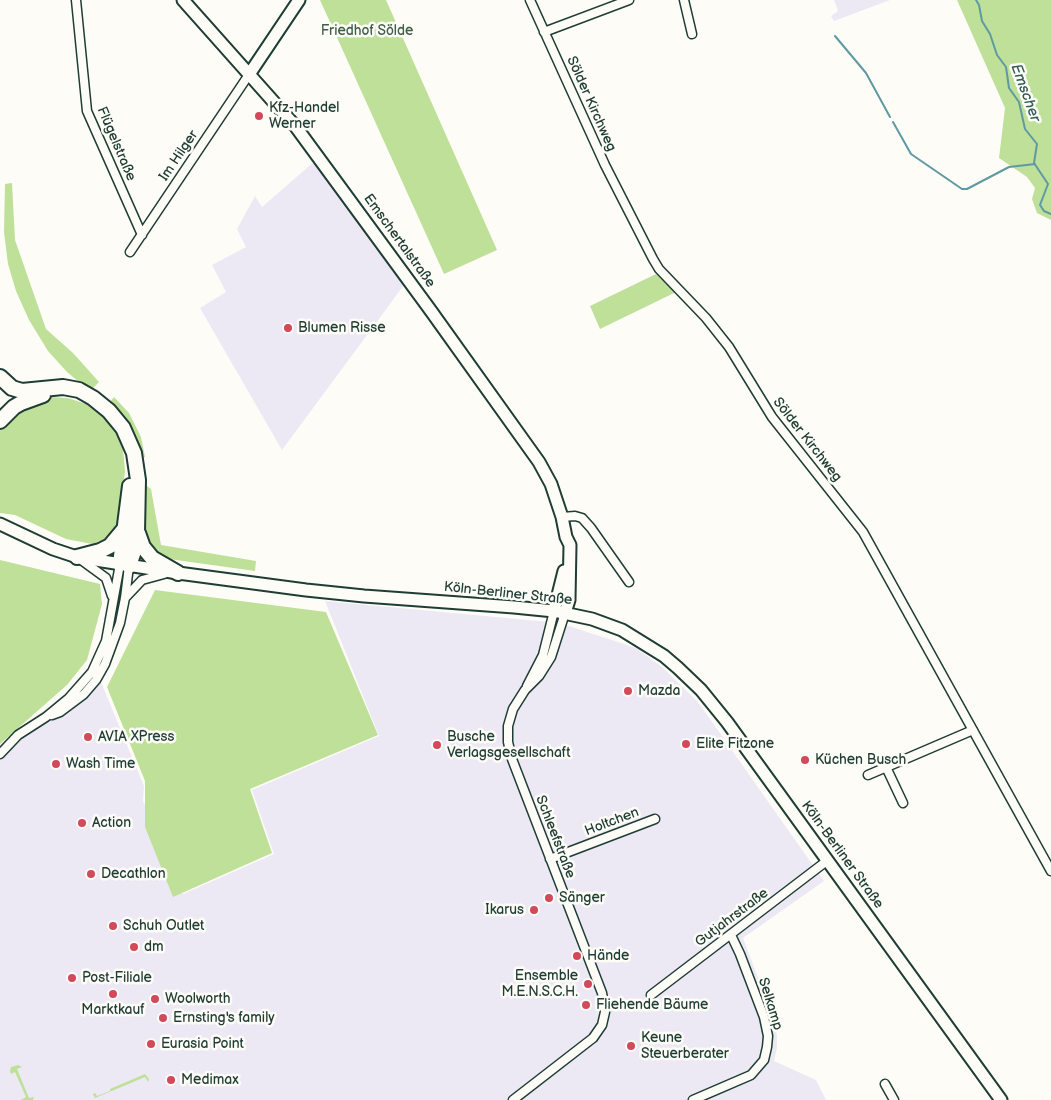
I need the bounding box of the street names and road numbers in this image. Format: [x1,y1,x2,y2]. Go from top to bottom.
street label: Sölder Kirchweg [563,54,619,154]
street label: Flügelstraße [93,104,139,184]
street label: Im Hilger [156,127,202,185]
street label: Emschertalstraße [359,191,439,291]
street label: Sölder Kirchweg [769,394,845,486]
street label: Köln-Berliner Straße [443,579,573,609]
street label: Schleefstraße [532,793,578,881]
street label: Köln-Berliner Straße [797,798,887,912]
street label: Holtchen [583,804,641,840]
street label: Gutjahrstraße [692,885,772,951]
street label: Selkamp [754,976,786,1032]

